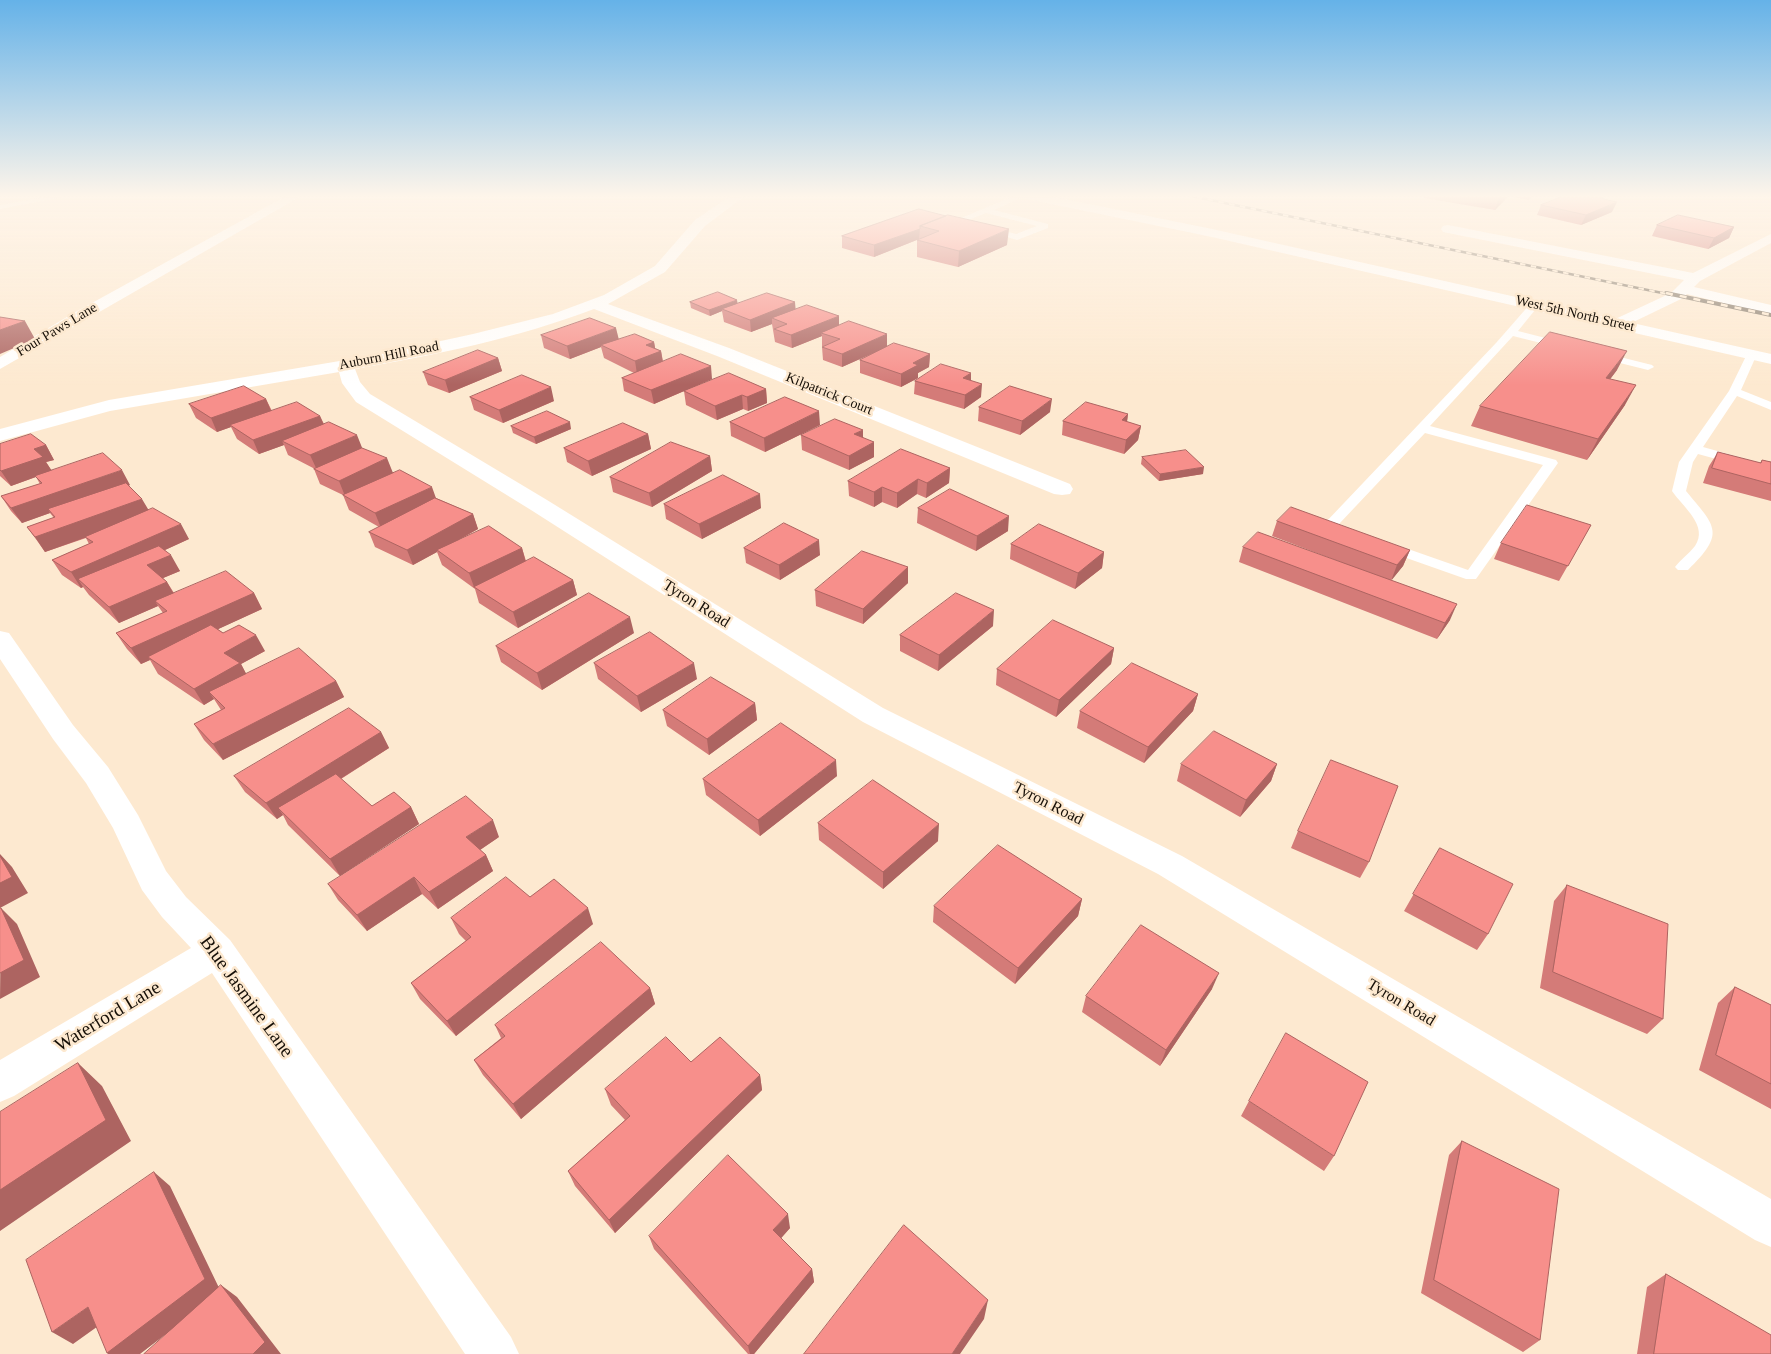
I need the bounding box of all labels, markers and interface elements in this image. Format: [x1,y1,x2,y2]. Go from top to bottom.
street label: West 5th North Street [1514,292,1636,336]
street label: Four Paws Lane [14,299,100,361]
street label: Auburn Hill Road [338,338,440,374]
street label: Kilpatrick Court [783,369,875,419]
street label: Tyron Road [659,576,733,632]
street label: Tyron Road [1010,778,1086,830]
street label: Blue Jasmine Lane [194,932,298,1062]
street label: Tyron Road [1364,975,1438,1031]
street label: Waterford Lane [51,977,165,1057]

